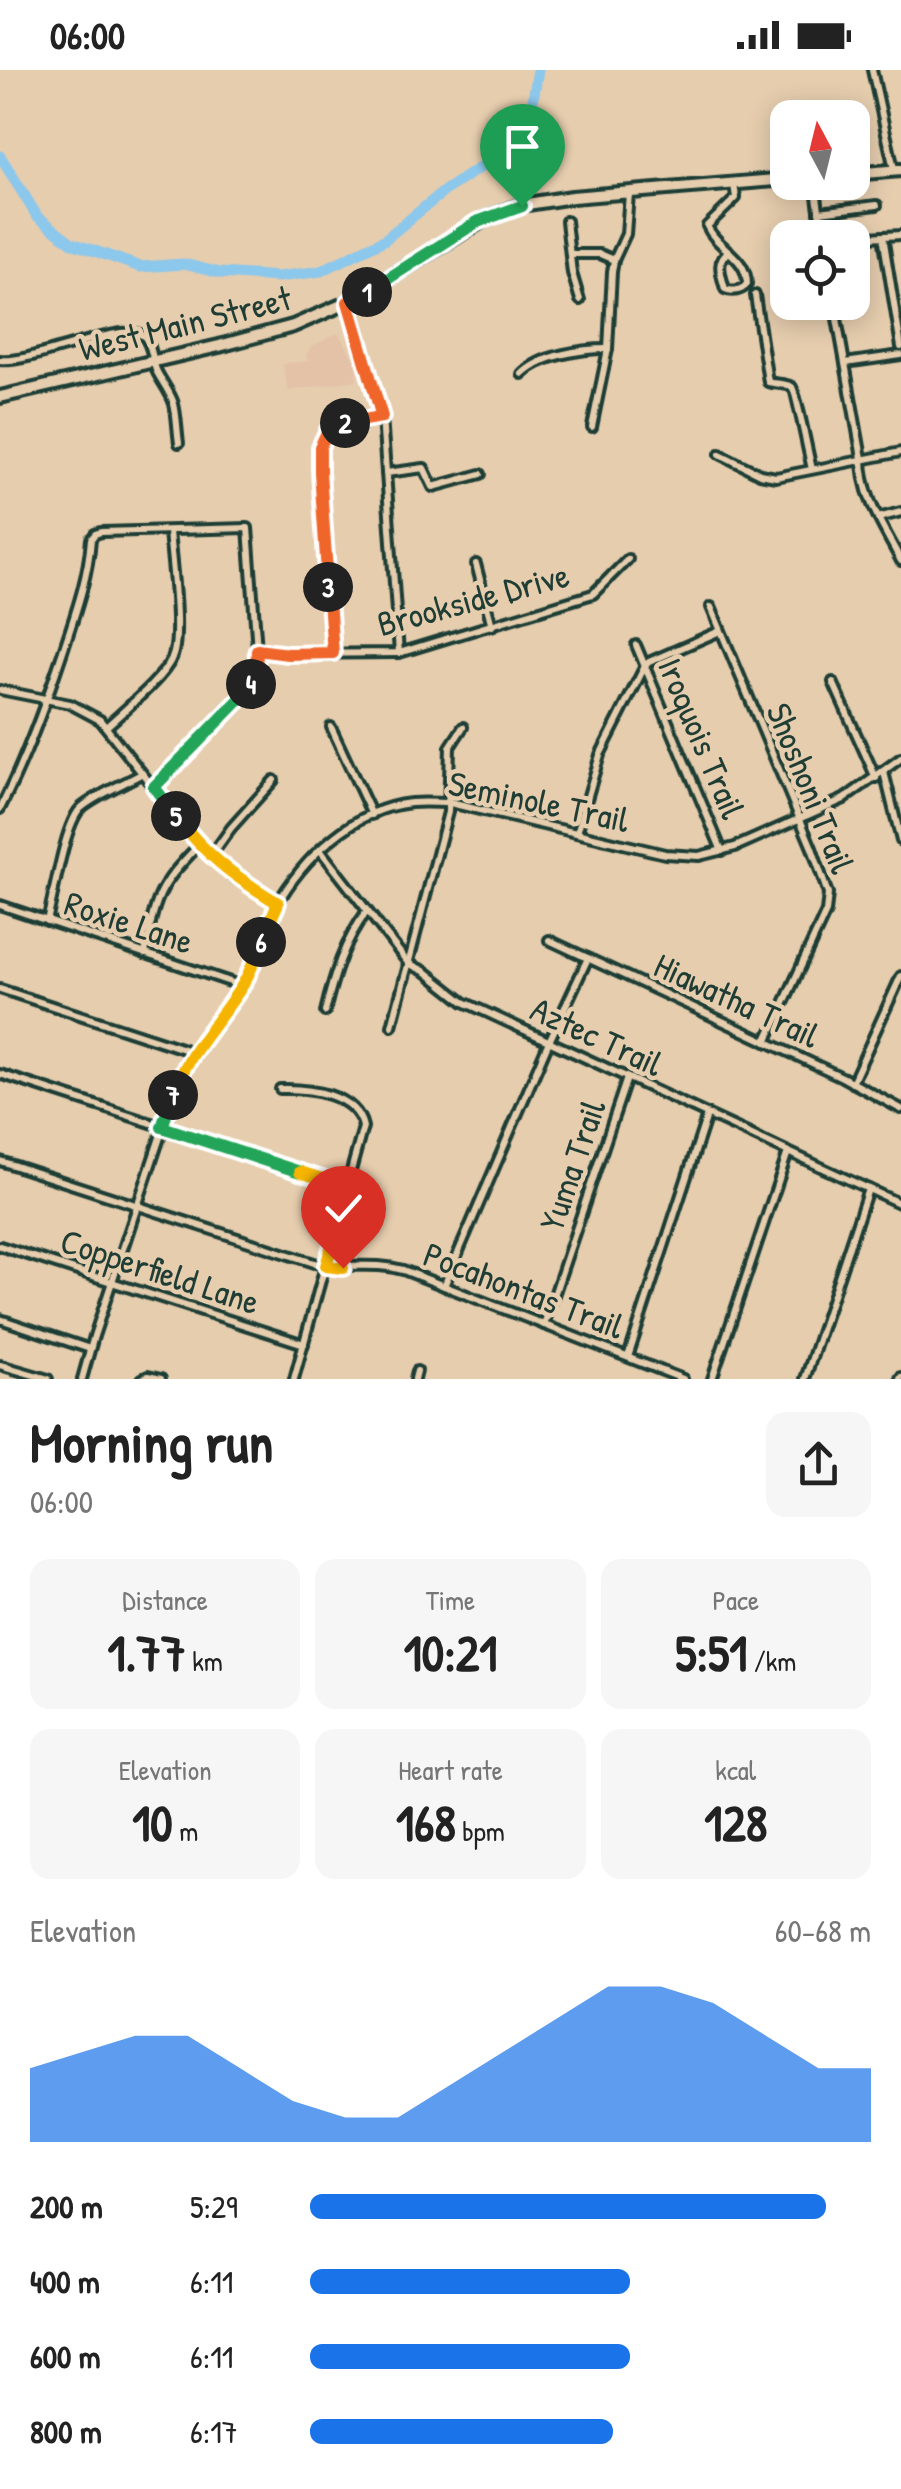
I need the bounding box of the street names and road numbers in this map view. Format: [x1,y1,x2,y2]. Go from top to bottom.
street label: West Main Street [74,274,297,372]
street label: Brookside Drive [372,551,574,647]
street label: Iroquois Trail [647,650,757,826]
street label: Shoshoni Trail [756,696,867,881]
street label: Seminole Trail [444,759,634,843]
street label: Roxie Lane [59,879,199,965]
street label: Hiawatha Trail [647,941,828,1059]
street label: Aztec Trail [523,985,671,1087]
street label: Yuma Trail [528,1093,617,1237]
street label: Copperfield Lane [55,1217,265,1325]
street label: Pocahontas Trail [417,1230,631,1350]

